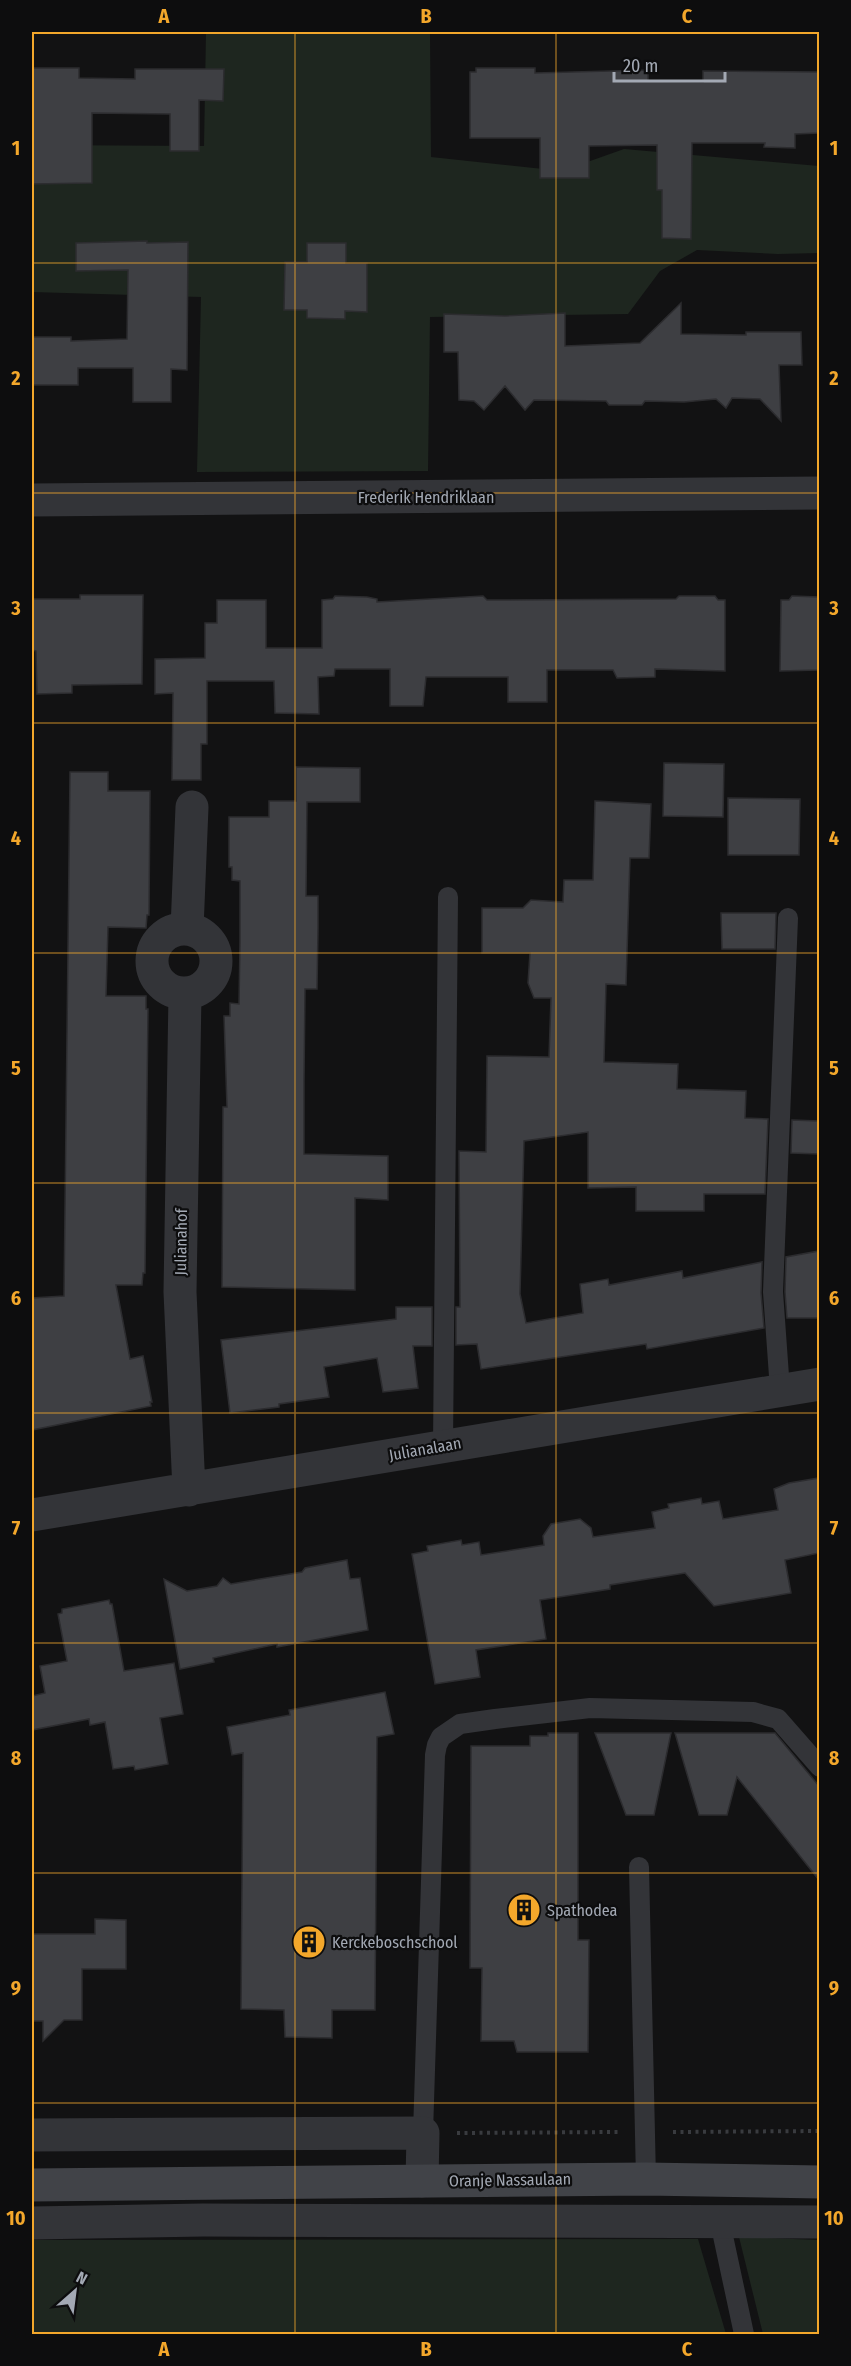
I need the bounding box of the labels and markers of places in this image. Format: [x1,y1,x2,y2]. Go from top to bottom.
building icon: Spathodea [506,1892,542,1928]
place label: Spathodea [547,1901,618,1920]
building icon: Kerckeboschschool [291,1924,327,1960]
place label: Kerckeboschschool [332,1933,458,1952]

